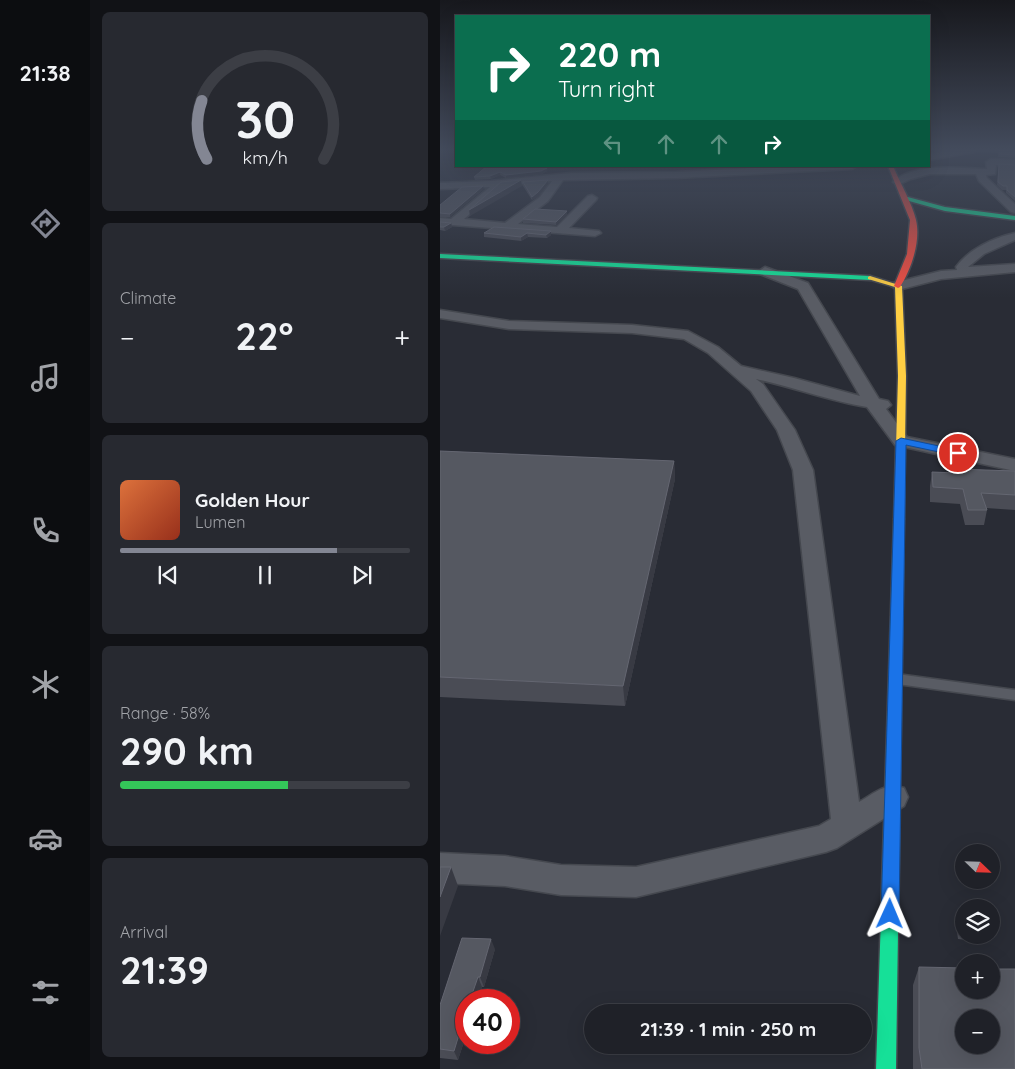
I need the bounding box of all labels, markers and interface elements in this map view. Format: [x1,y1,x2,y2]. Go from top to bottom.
text: 220 m [558,32,661,76]
icon: right [475,35,540,100]
text: 21:38 [20,59,70,87]
text: Turn right [558,75,655,103]
text: 30 [235,86,295,151]
icon: left [599,130,627,158]
icon: ahead [652,130,680,158]
icon: ahead [705,130,733,158]
icon: right [758,130,786,158]
text: km/h [242,146,288,168]
icon: directions [28,206,63,241]
text: Climate [120,288,176,308]
text: 22° [235,312,293,360]
text: − [120,320,135,355]
text: + [394,320,410,355]
icon: music [28,360,63,395]
pin [937,432,979,474]
icon: arrive [944,439,972,467]
text: Golden Hour [195,488,310,512]
text: Lumen [195,512,246,532]
icon: phone [28,513,63,548]
icon: previous [154,561,182,589]
icon: pause [251,561,279,589]
icon: next [348,561,376,589]
icon: climate [28,667,63,702]
text: Range · 58% [120,703,210,723]
text: 290 km [120,727,254,775]
icon: car [28,821,63,856]
north arrow [955,844,1000,889]
map controls [955,844,1000,1054]
position arrow [863,887,915,939]
button: layers [955,899,1000,944]
text: Arrival [120,922,168,942]
text: 21:39 [120,946,209,994]
button: + [955,954,1000,999]
icon: filters [28,975,63,1010]
speed limit sign: 40 [455,989,520,1054]
button: − [955,1009,1000,1054]
text: 21:39 · 1 min · 250 m [640,1017,816,1041]

